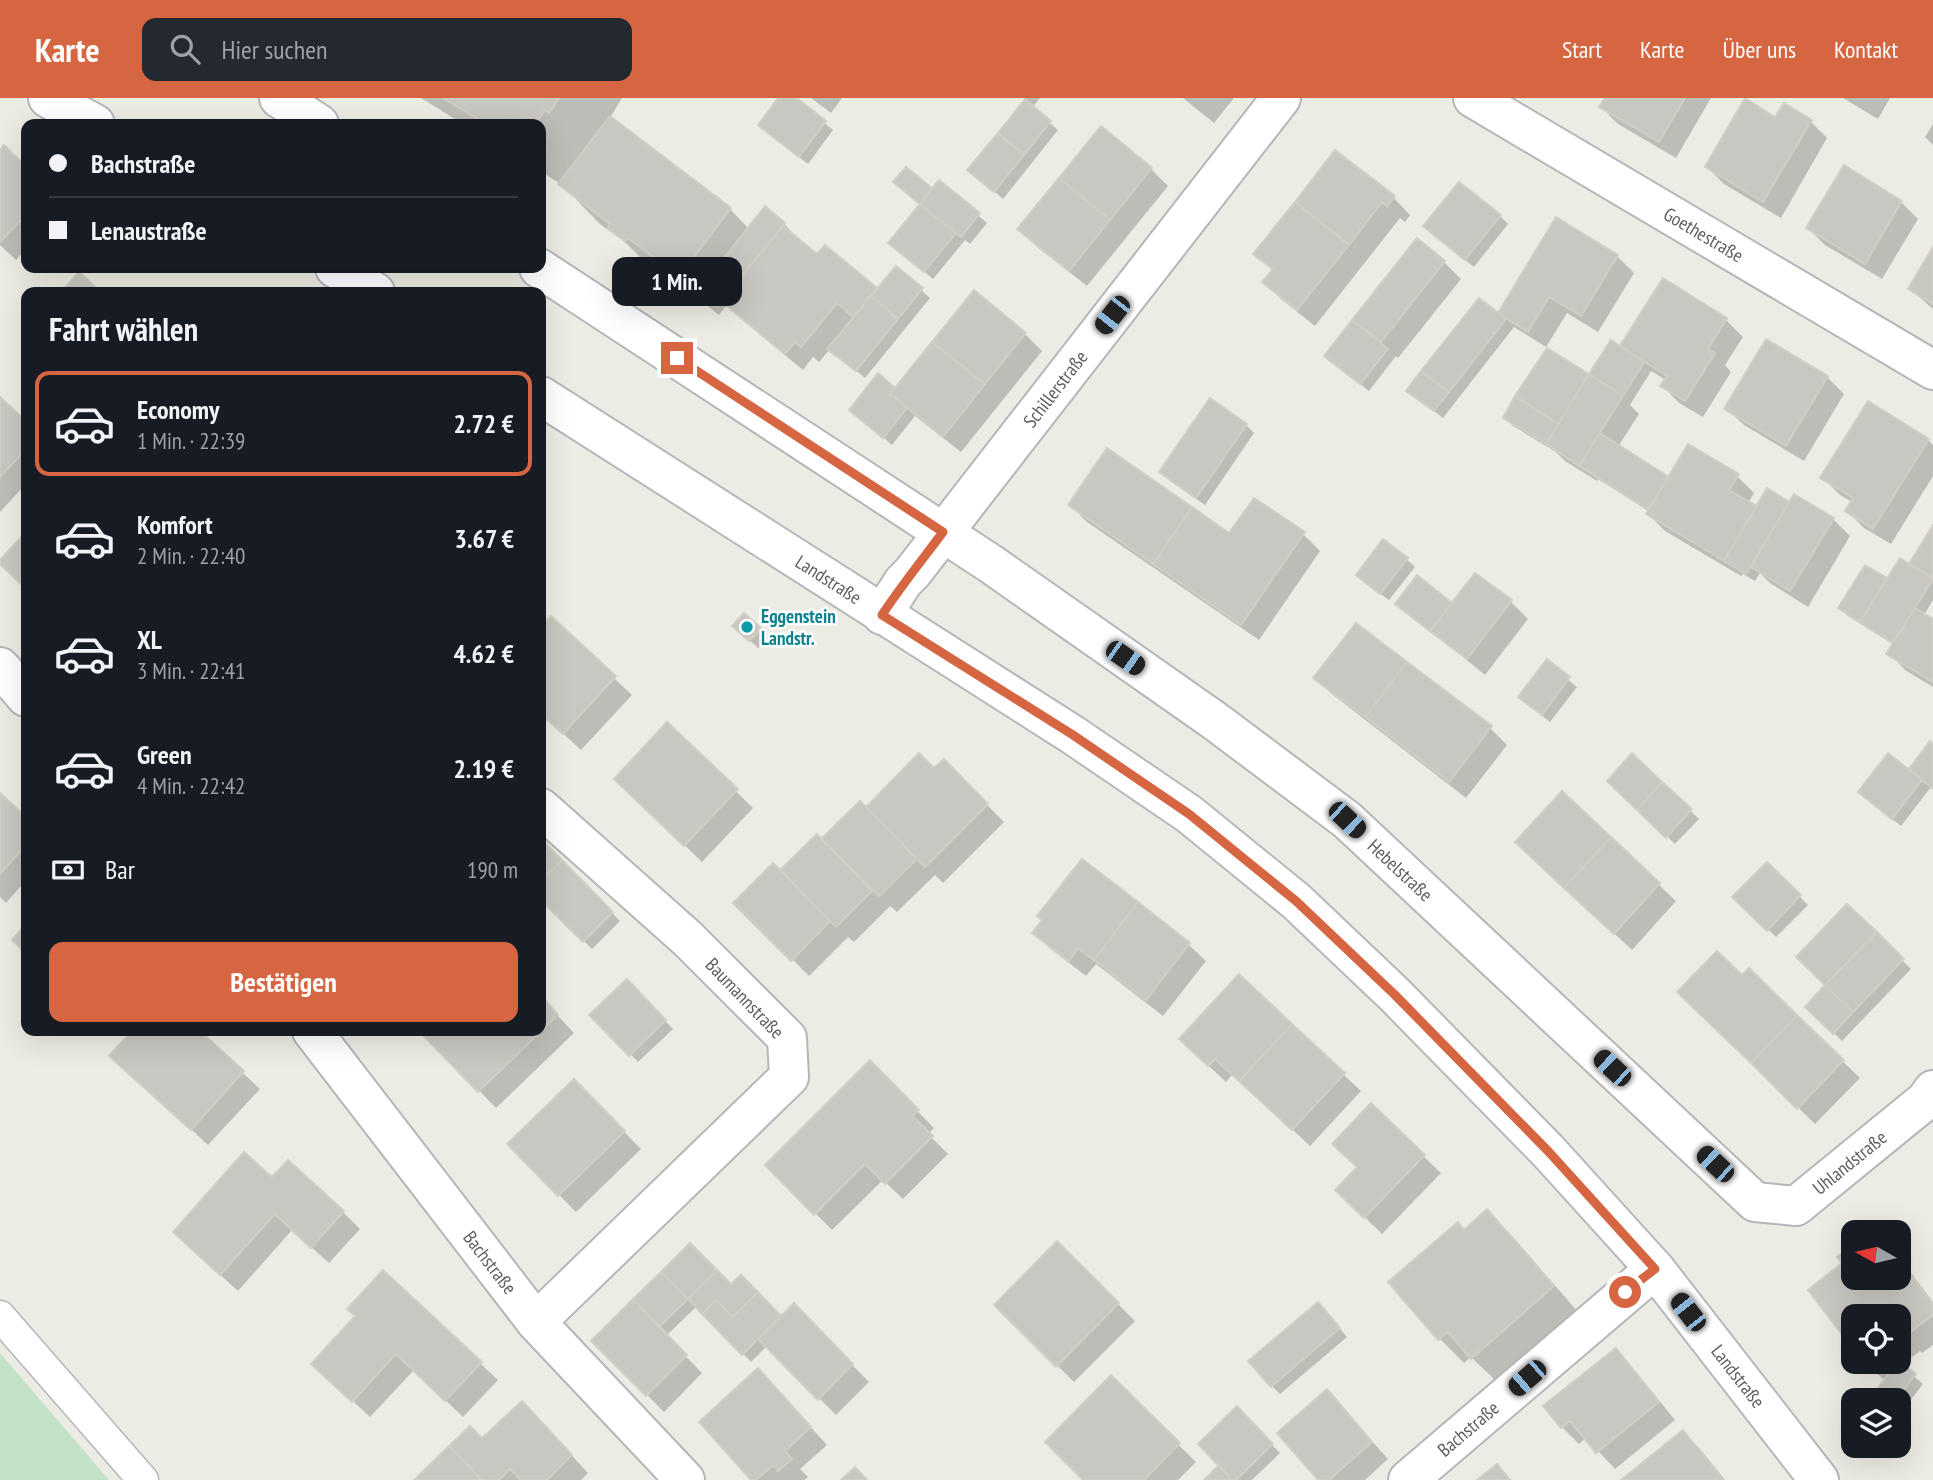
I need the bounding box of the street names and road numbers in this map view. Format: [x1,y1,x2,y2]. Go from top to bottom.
street label: Goethestraße [1659,202,1748,267]
street label: Schillerstraße [1018,345,1093,432]
street label: Landstraße [791,549,866,609]
street label: Hebelstraße [1363,834,1438,906]
street label: Baumannstraße [701,953,790,1043]
street label: Uhlandstraße [1808,1125,1892,1200]
street label: Bachstraße [458,1226,522,1299]
street label: Landstraße [1706,1340,1770,1413]
street label: Bachstraße [1432,1396,1504,1462]

